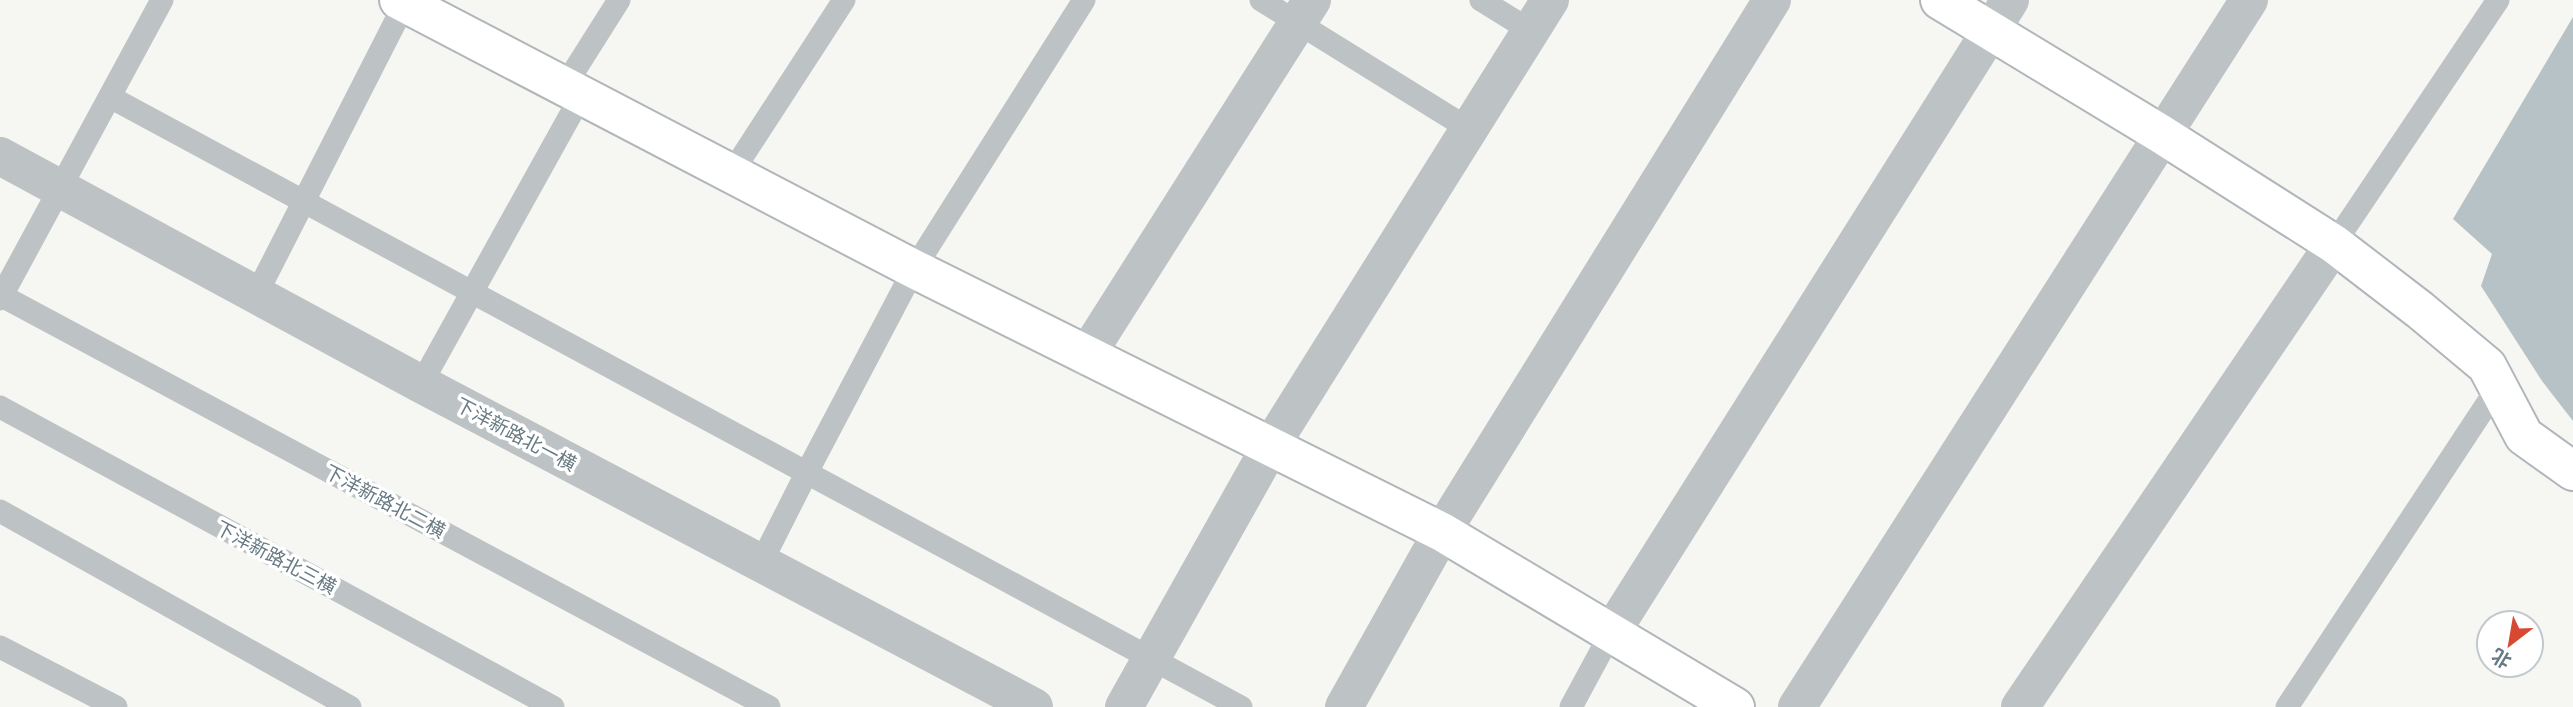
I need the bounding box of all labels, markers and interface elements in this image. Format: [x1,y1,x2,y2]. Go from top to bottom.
street label: 下洋新路北一横 [450,392,580,478]
street label: 下洋新路北二横 [319,459,449,545]
street label: 下洋新路北三横 [210,515,340,601]
north arrow [2475,609,2545,679]
text: 北 [2487,641,2517,674]

